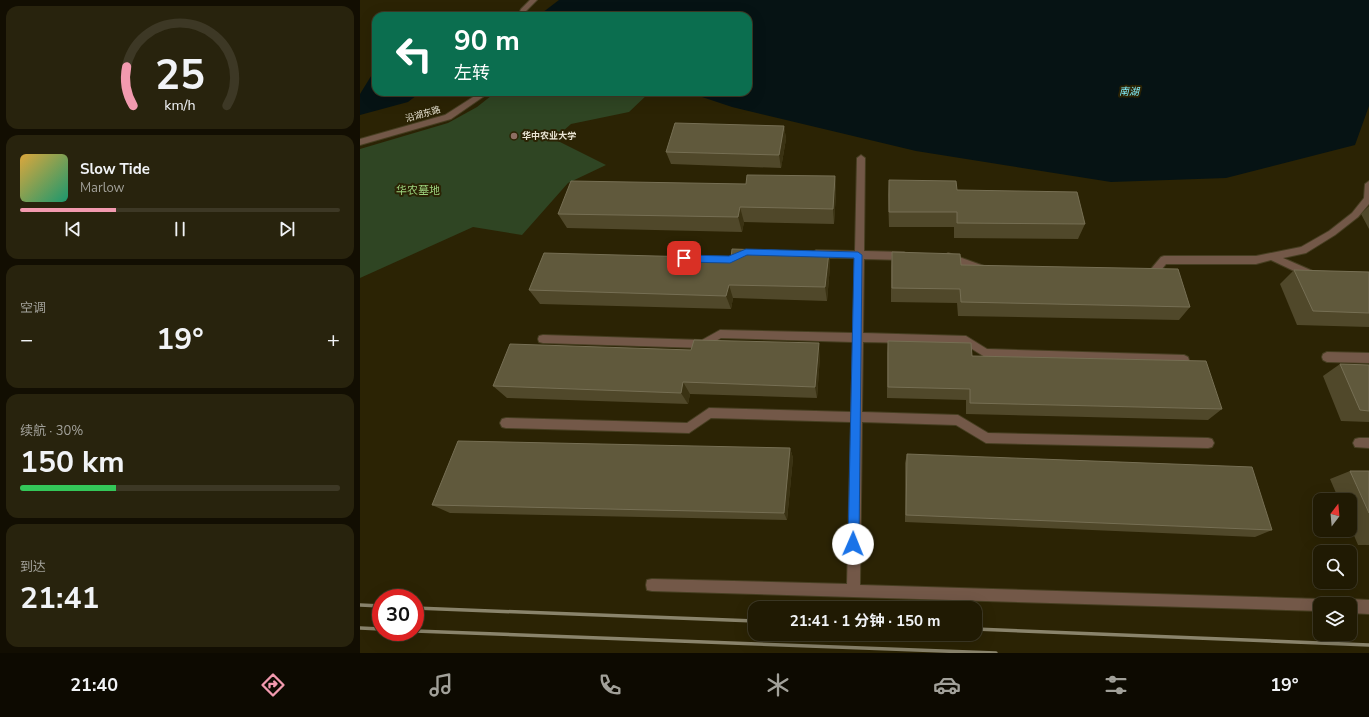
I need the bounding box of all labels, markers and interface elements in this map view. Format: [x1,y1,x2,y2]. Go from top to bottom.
text: 90 m [454,22,520,60]
icon: left [388,28,440,80]
text: 25 [155,47,205,104]
text: 左转 [454,61,490,85]
water label: 南湖 [1119,85,1141,99]
text: km/h [164,95,196,114]
street label: 沿湖东路 [404,103,442,125]
place label: 华中农业大学 [522,130,576,142]
marker: 华中农业大学 [509,131,519,141]
text: Slow Tide [80,159,150,179]
text: Marlow [80,179,125,197]
park label: 华农墓地 [396,183,440,198]
icon: previous [62,218,84,240]
icon: pause [169,218,191,240]
icon: next [276,218,298,240]
pin [667,241,701,275]
icon: arrive [673,247,695,269]
text: 空调 [20,299,46,317]
text: 19° [156,319,204,360]
text: − [20,325,33,355]
text: + [327,325,340,355]
text: 续航 · 30% [20,422,83,440]
text: 150 km [20,442,125,483]
north arrow [1313,493,1357,537]
map controls [1313,493,1357,641]
position arrow [832,523,874,565]
button: search [1313,545,1357,589]
text: 到达 [20,558,46,576]
text: 21:41 [20,578,99,619]
speed limit sign: 30 [372,589,424,641]
button: layers [1313,597,1357,641]
text: 21:41 · 1 分钟 · 150 m [790,611,940,631]
icon: directions [259,671,287,699]
icon: music [427,671,455,699]
icon: phone [596,671,624,699]
icon: climate [764,671,792,699]
icon: car [933,671,961,699]
icon: filters [1102,671,1130,699]
text: 21:40 [70,673,118,697]
text: 19° [1270,673,1299,697]

